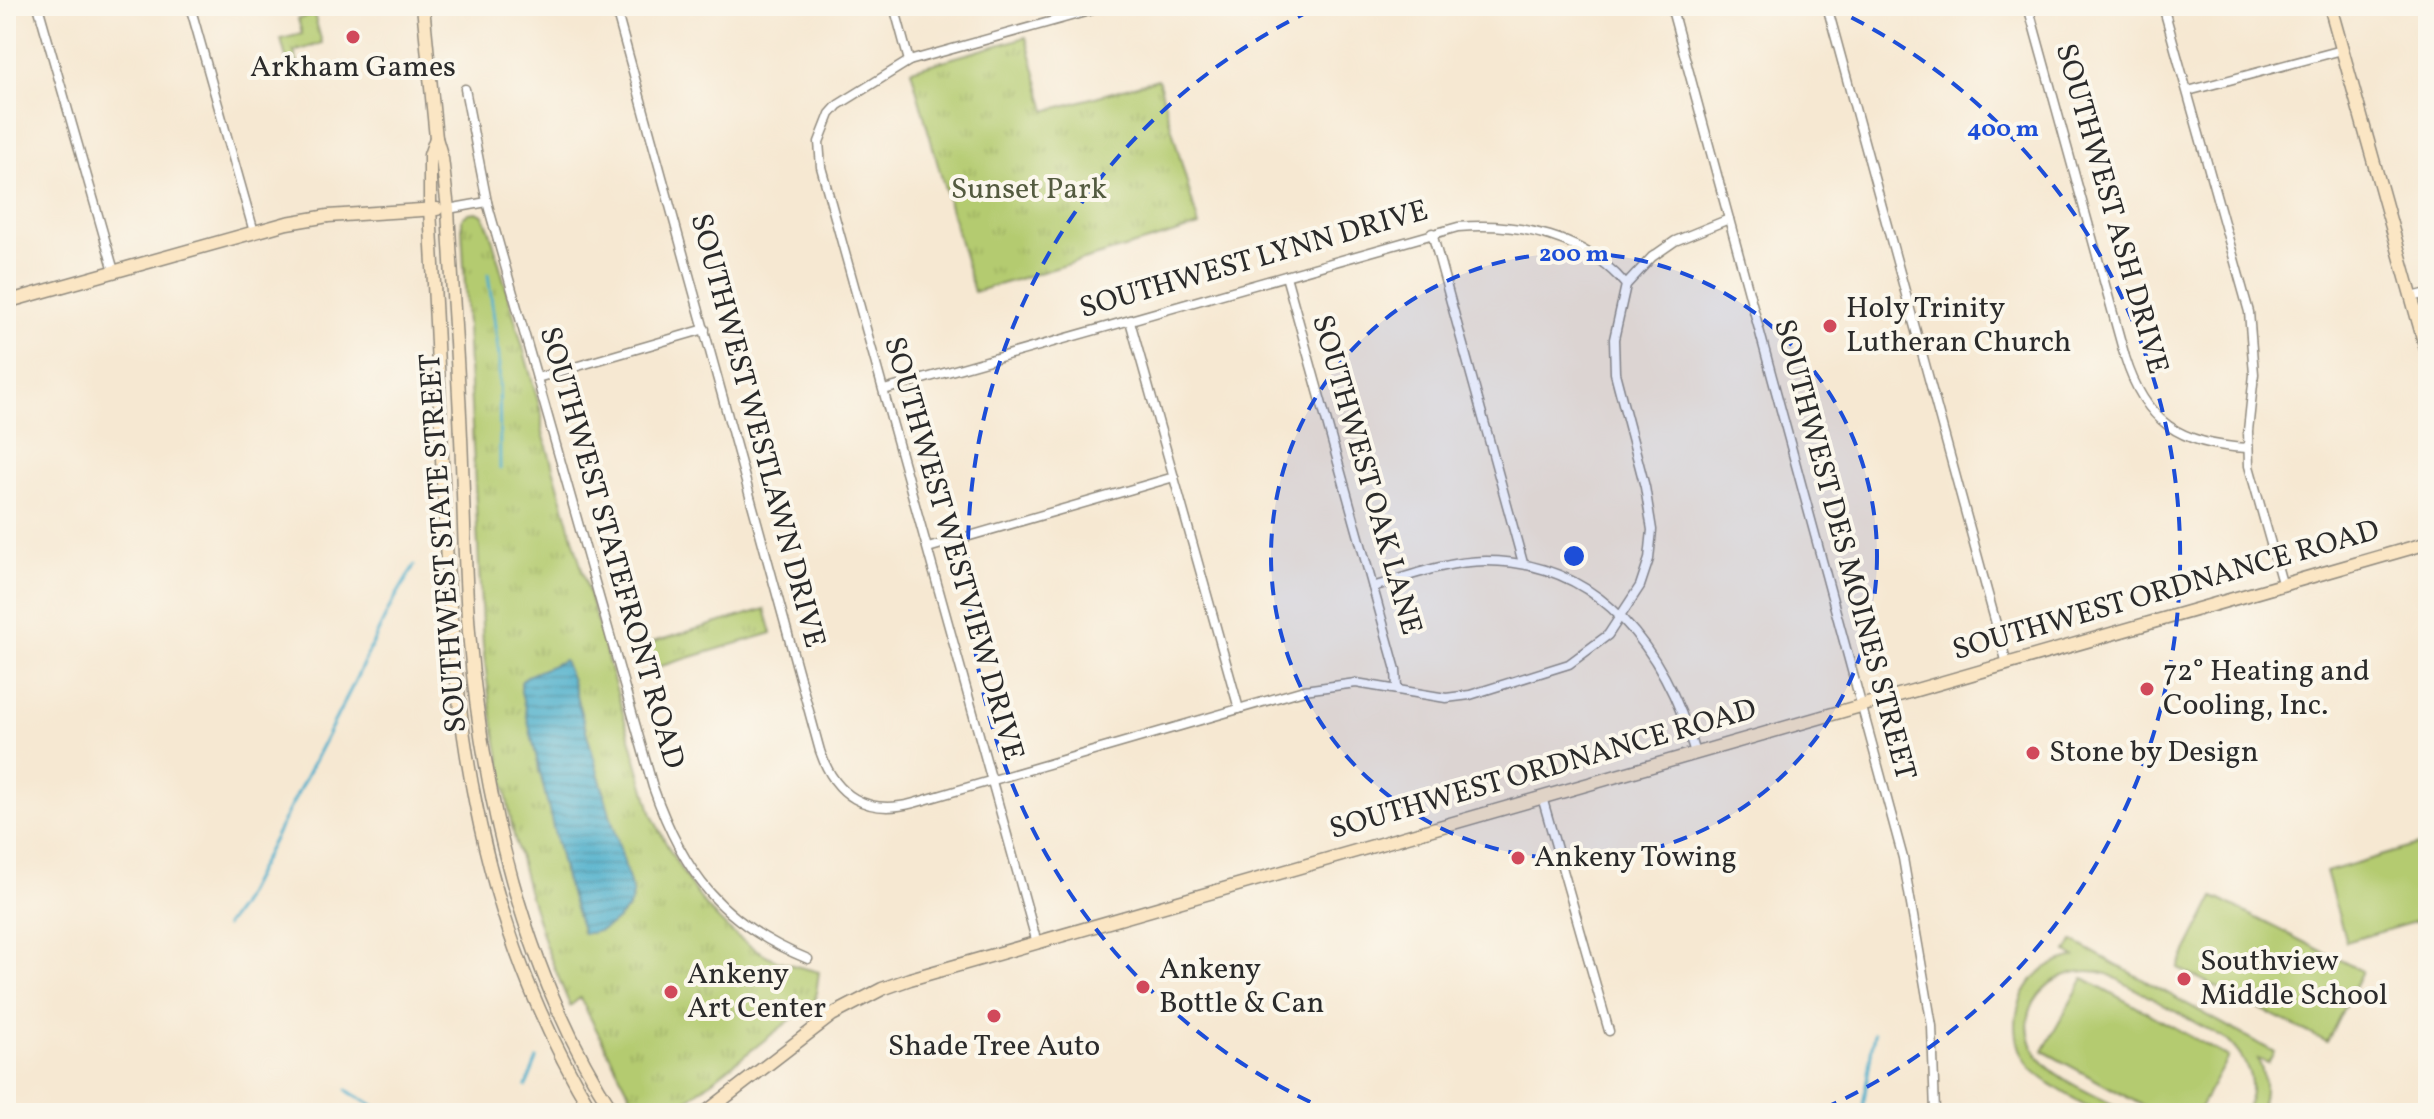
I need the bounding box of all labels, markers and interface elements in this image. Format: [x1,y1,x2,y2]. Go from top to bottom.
marker: Arkham Games [344,28,362,46]
street label: SOUTHWEST ASH DRIVE [2044,39,2178,379]
place label: Arkham Games [250,47,456,89]
text: 400 m [1967,113,2039,147]
park label: Sunset Park [951,169,1107,211]
street label: SOUTHWEST LYNN DRIVE [1075,190,1433,330]
street label: SOUTHWEST WESTLAWN DRIVE [679,209,835,653]
text: 200 m [1539,238,1609,272]
place label: Holy Trinity Lutheran Church [1846,288,2071,364]
street label: SOUTHWEST OAK LANE [1300,310,1432,640]
street label: SOUTHWEST DES MOINES STREET [1762,315,1926,785]
marker: Holy Trinity Lutheran Church [1821,317,1839,335]
street label: SOUTHWEST STATEFRONT ROAD [528,322,694,774]
street label: SOUTHWEST WESTVIEW DRIVE [872,332,1034,766]
street label: SOUTHWEST STATE STREET [410,352,478,734]
street label: SOUTHWEST ORDNANCE ROAD [1948,510,2384,672]
centre of rings [1560,542,1588,570]
place label: 72° Heating and Cooling, Inc. [2163,651,2370,727]
marker: 72° Heating and Cooling, Inc. [2138,680,2156,698]
street label: SOUTHWEST ORDNANCE ROAD [1325,689,1761,851]
place label: Stone by Design [2049,732,2259,774]
marker: Stone by Design [2024,744,2042,762]
place label: Ankeny Towing [1534,837,1737,879]
marker: Ankeny Towing [1509,849,1527,867]
place label: Southview Middle School [2200,941,2388,1017]
place label: Ankeny Bottle & Can [1159,949,1324,1025]
place label: Ankeny Art Center [687,954,826,1030]
marker: Southview Middle School [2175,970,2193,988]
marker: Ankeny Bottle & Can [1134,978,1152,996]
marker: Ankeny Art Center [662,983,680,1001]
marker: Shade Tree Auto [985,1007,1003,1025]
place label: Shade Tree Auto [888,1026,1100,1068]

